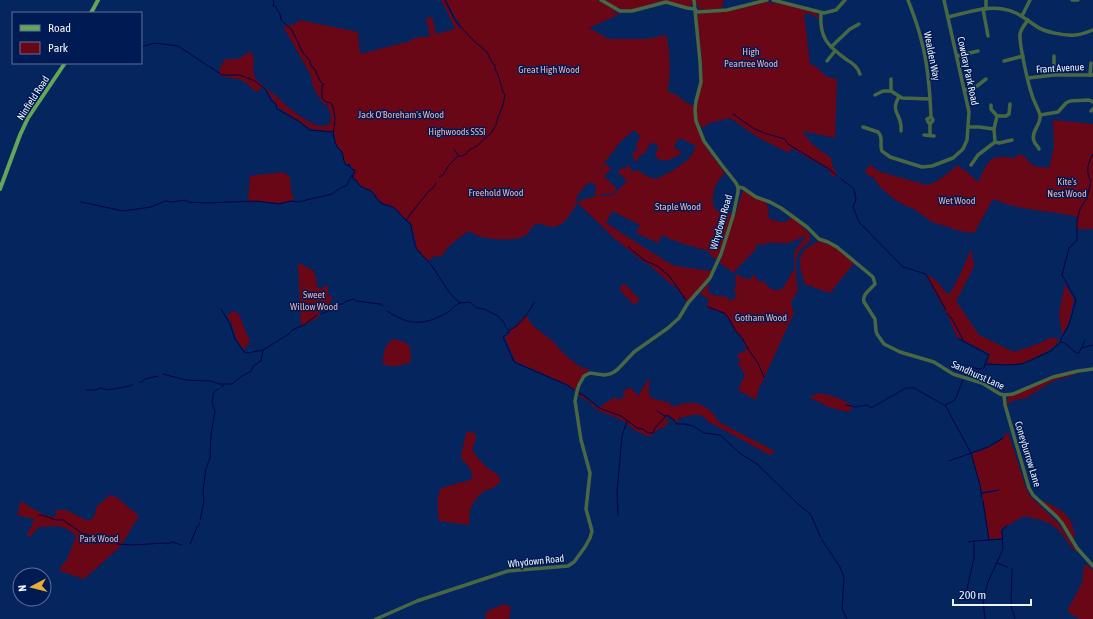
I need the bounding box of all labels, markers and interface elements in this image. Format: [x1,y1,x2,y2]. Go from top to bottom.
legend [12,12,142,64]
text: Road [48,21,71,35]
street label: Wealden Way [922,30,942,82]
street label: Cowdray Park Road [955,36,981,107]
text: Park [48,41,69,55]
park label: High Peartree Wood [724,46,778,69]
street label: Frant Avenue [1036,61,1085,75]
park label: Great High Wood [518,64,580,75]
street label: Ninfield Road [15,74,51,122]
park label: Jack O'Boreham's Wood [358,109,444,120]
park label: Highwoods SSSI [428,126,486,137]
park label: Kite's Nest Wood [1047,176,1087,199]
park label: Freehold Wood [468,187,524,198]
street label: Whydown Road [708,193,734,251]
park label: Wet Wood [939,195,976,206]
park label: Staple Wood [655,201,701,212]
park label: Sweet Willow Wood [290,289,338,312]
park label: Gotham Wood [735,312,787,323]
street label: Sandhurst Lane [950,358,1007,392]
street label: Coneyburrow Lane [1013,420,1043,489]
park label: Park Wood [79,533,119,544]
street label: Whydown Road [507,553,565,569]
north arrow [12,567,52,607]
scale bar [953,581,1031,607]
text: N [16,584,28,592]
text: 200 m [959,588,986,602]

